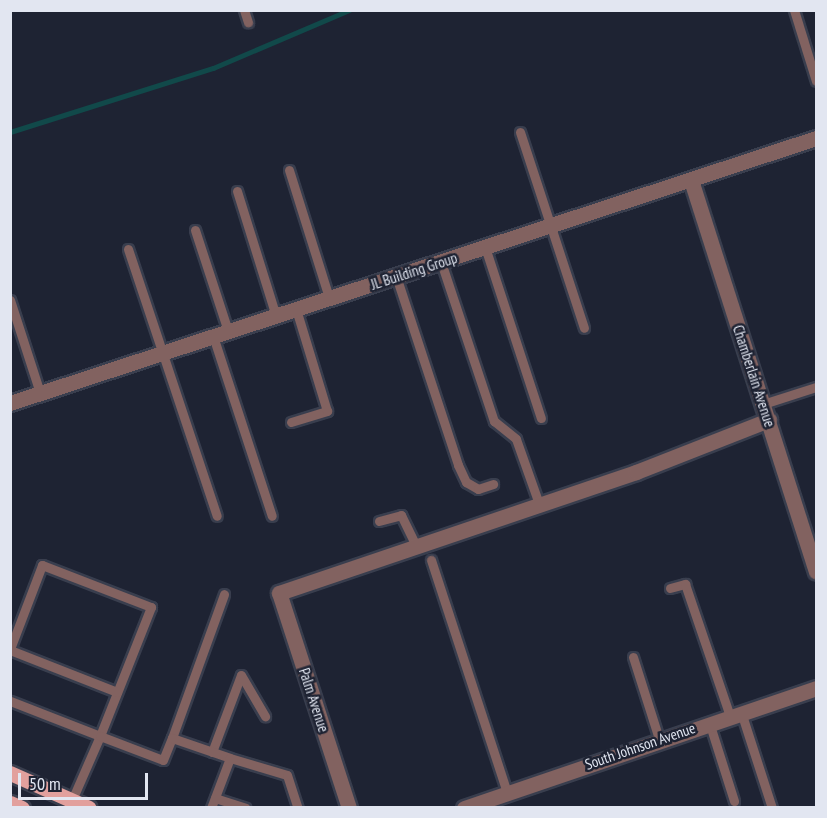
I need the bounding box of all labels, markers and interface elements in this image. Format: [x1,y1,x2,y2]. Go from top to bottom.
street label: JL Building Group [368,248,460,294]
street label: Chamberlain Avenue [729,323,779,429]
street label: Palm Avenue [295,665,333,735]
street label: South Johnson Avenue [582,719,698,773]
scale bar [21,761,152,799]
text: 50 m [29,772,61,795]

